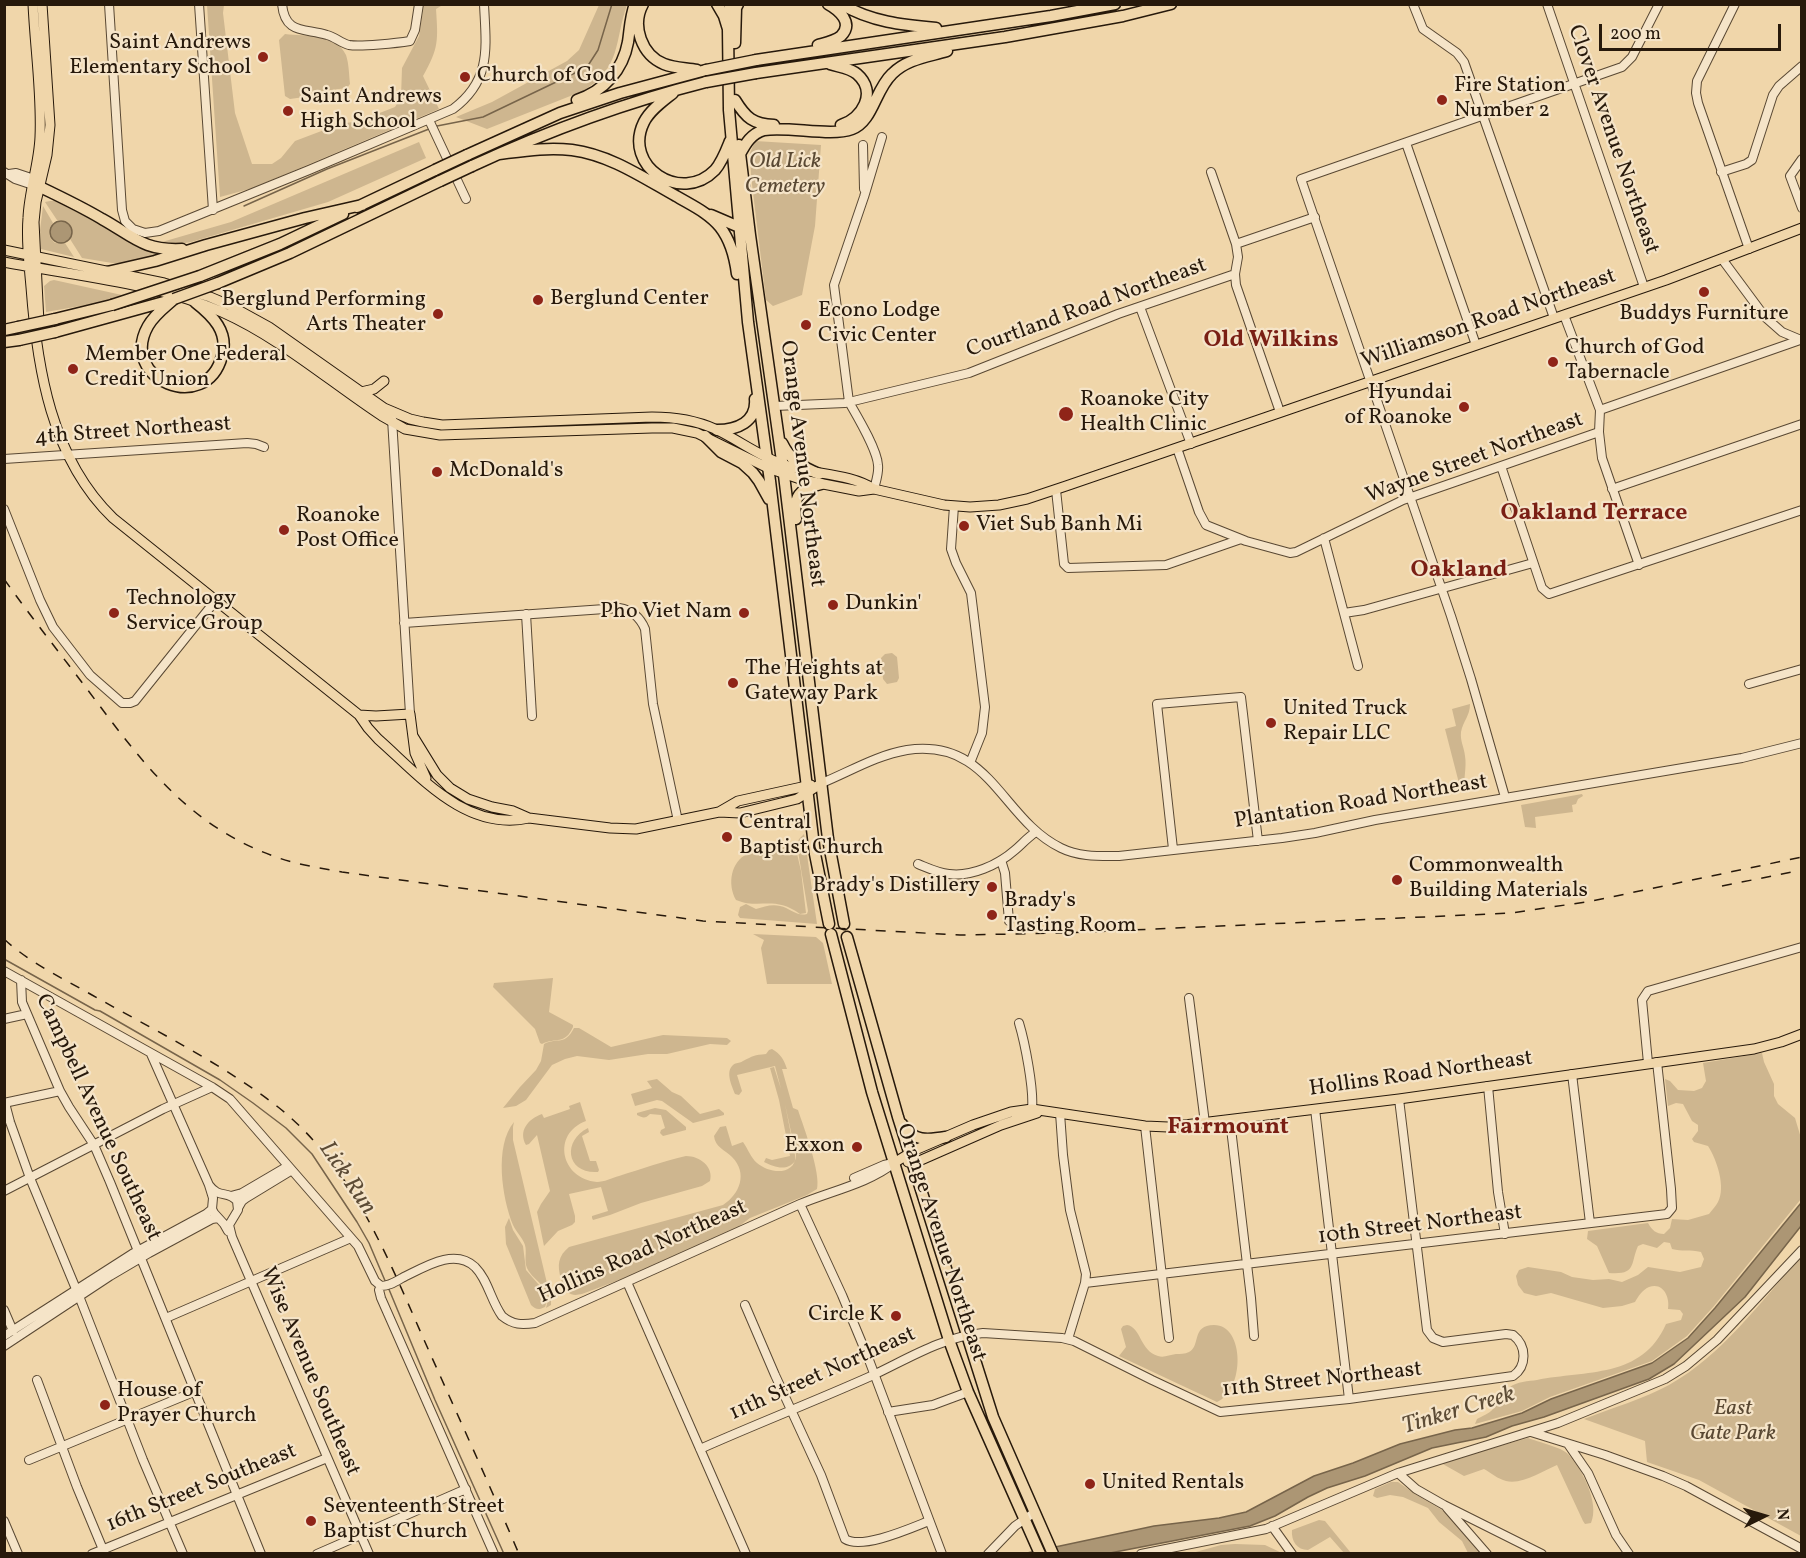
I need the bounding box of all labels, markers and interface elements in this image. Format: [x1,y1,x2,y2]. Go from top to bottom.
scale bar [1602,12,1784,50]
street label: Clover Avenue Northeast [1560,22,1664,258]
text: 200 m [1610,22,1661,47]
place label: Saint Andrews Elementary School [69,31,251,82]
marker: Saint Andrews Elementary School [256,50,270,64]
place label: Church of God [477,64,617,90]
marker: Church of God [458,70,472,84]
place label: Fire Station Number 2 [1454,74,1566,125]
place label: Saint Andrews High School [300,85,442,136]
marker: Fire Station Number 2 [1435,93,1449,107]
marker: Saint Andrews High School [281,104,295,118]
park label: Old Lick Cemetery [745,150,825,202]
street label: Courtland Road Northeast [963,253,1211,365]
street label: Williamson Road Northeast [1358,264,1620,376]
marker: Buddys Furniture [1697,285,1711,299]
place label: Berglund Center [550,287,709,313]
place label: Berglund Performing Arts Theater [222,288,426,340]
marker: Berglund Center [531,293,545,307]
place label: Econo Lodge Civic Center [818,299,940,350]
place label: Buddys Furniture [1619,302,1789,328]
marker: Berglund Performing Arts Theater [431,307,445,321]
marker: Econo Lodge Civic Center [799,318,813,332]
district label: Old Wilkins [1203,328,1339,356]
place label: Church of God Tabernacle [1565,336,1705,388]
street label: Orange Avenue Northeast [773,339,829,589]
place label: Member One Federal Credit Union [85,343,286,394]
marker: Church of God Tabernacle [1546,355,1560,369]
marker: Member One Federal Credit Union [66,362,80,376]
place label: Hyundai of Roanoke [1344,381,1452,433]
place label: Roanoke City Health Clinic [1080,388,1209,440]
marker: Hyundai of Roanoke [1457,400,1471,414]
marker: Roanoke City Health Clinic [1057,405,1075,423]
street label: Wayne Street Northeast [1363,407,1587,511]
street label: 4th Street Northeast [34,412,232,452]
place label: McDonald's [449,459,563,485]
marker: McDonald's [430,465,444,479]
district label: Oakland Terrace [1501,501,1687,529]
place label: Roanoke Post Office [296,504,399,556]
place label: Viet Sub Banh Mi [976,513,1143,539]
marker: Viet Sub Banh Mi [957,519,971,533]
marker: Roanoke Post Office [277,523,291,537]
district label: Oakland [1411,558,1507,586]
place label: Technology Service Group [126,587,263,638]
place label: Dunkin' [845,592,922,618]
marker: Dunkin' [826,598,840,612]
place label: Pho Viet Nam [600,600,732,626]
marker: Technology Service Group [107,606,121,620]
marker: Pho Viet Nam [737,606,751,620]
place label: The Heights at Gateway Park [745,657,883,708]
marker: The Heights at Gateway Park [726,676,740,690]
place label: United Truck Repair LLC [1283,697,1407,748]
marker: United Truck Repair LLC [1264,716,1278,730]
street label: Plantation Road Northeast [1232,770,1490,836]
place label: Central Baptist Church [739,811,884,862]
marker: Central Baptist Church [720,830,734,844]
place label: Commonwealth Building Materials [1409,854,1588,906]
marker: Commonwealth Building Materials [1390,873,1404,887]
place label: Brady's Distillery [812,874,980,900]
marker: Brady's Distillery [985,880,999,894]
place label: Brady's Tasting Room [1004,889,1137,940]
marker: Brady's Tasting Room [985,908,999,922]
street label: Campbell Avenue Southeast [28,990,166,1246]
street label: Hollins Road Northeast [1308,1046,1534,1104]
district label: Fairmount [1167,1115,1289,1143]
street label: Orange Avenue Northeast [889,1121,991,1365]
place label: Exxon [784,1134,845,1160]
water label: Lick Run [311,1137,381,1221]
marker: Exxon [850,1140,864,1154]
street label: Hollins Road Northeast [535,1195,751,1311]
street label: 10th Street Northeast [1316,1200,1524,1252]
street label: Wise Avenue Southeast [253,1264,365,1480]
place label: Circle K [808,1303,884,1329]
marker: Circle K [889,1309,903,1323]
street label: 11th Street Northeast [726,1322,920,1428]
street label: 11th Street Northeast [1221,1357,1423,1405]
place label: House of Prayer Church [117,1379,257,1430]
water label: Tinker Creek [1399,1381,1519,1443]
park label: East Gate Park [1690,1397,1776,1448]
marker: House of Prayer Church [98,1398,112,1412]
street label: 16th Street Southeast [103,1439,301,1539]
place label: United Rentals [1102,1471,1244,1497]
marker: United Rentals [1083,1477,1097,1491]
north arrow [1734,1486,1794,1546]
place label: Seventeenth Street Baptist Church [323,1495,505,1546]
text: N [1770,1508,1793,1521]
marker: Seventeenth Street Baptist Church [304,1514,318,1528]

